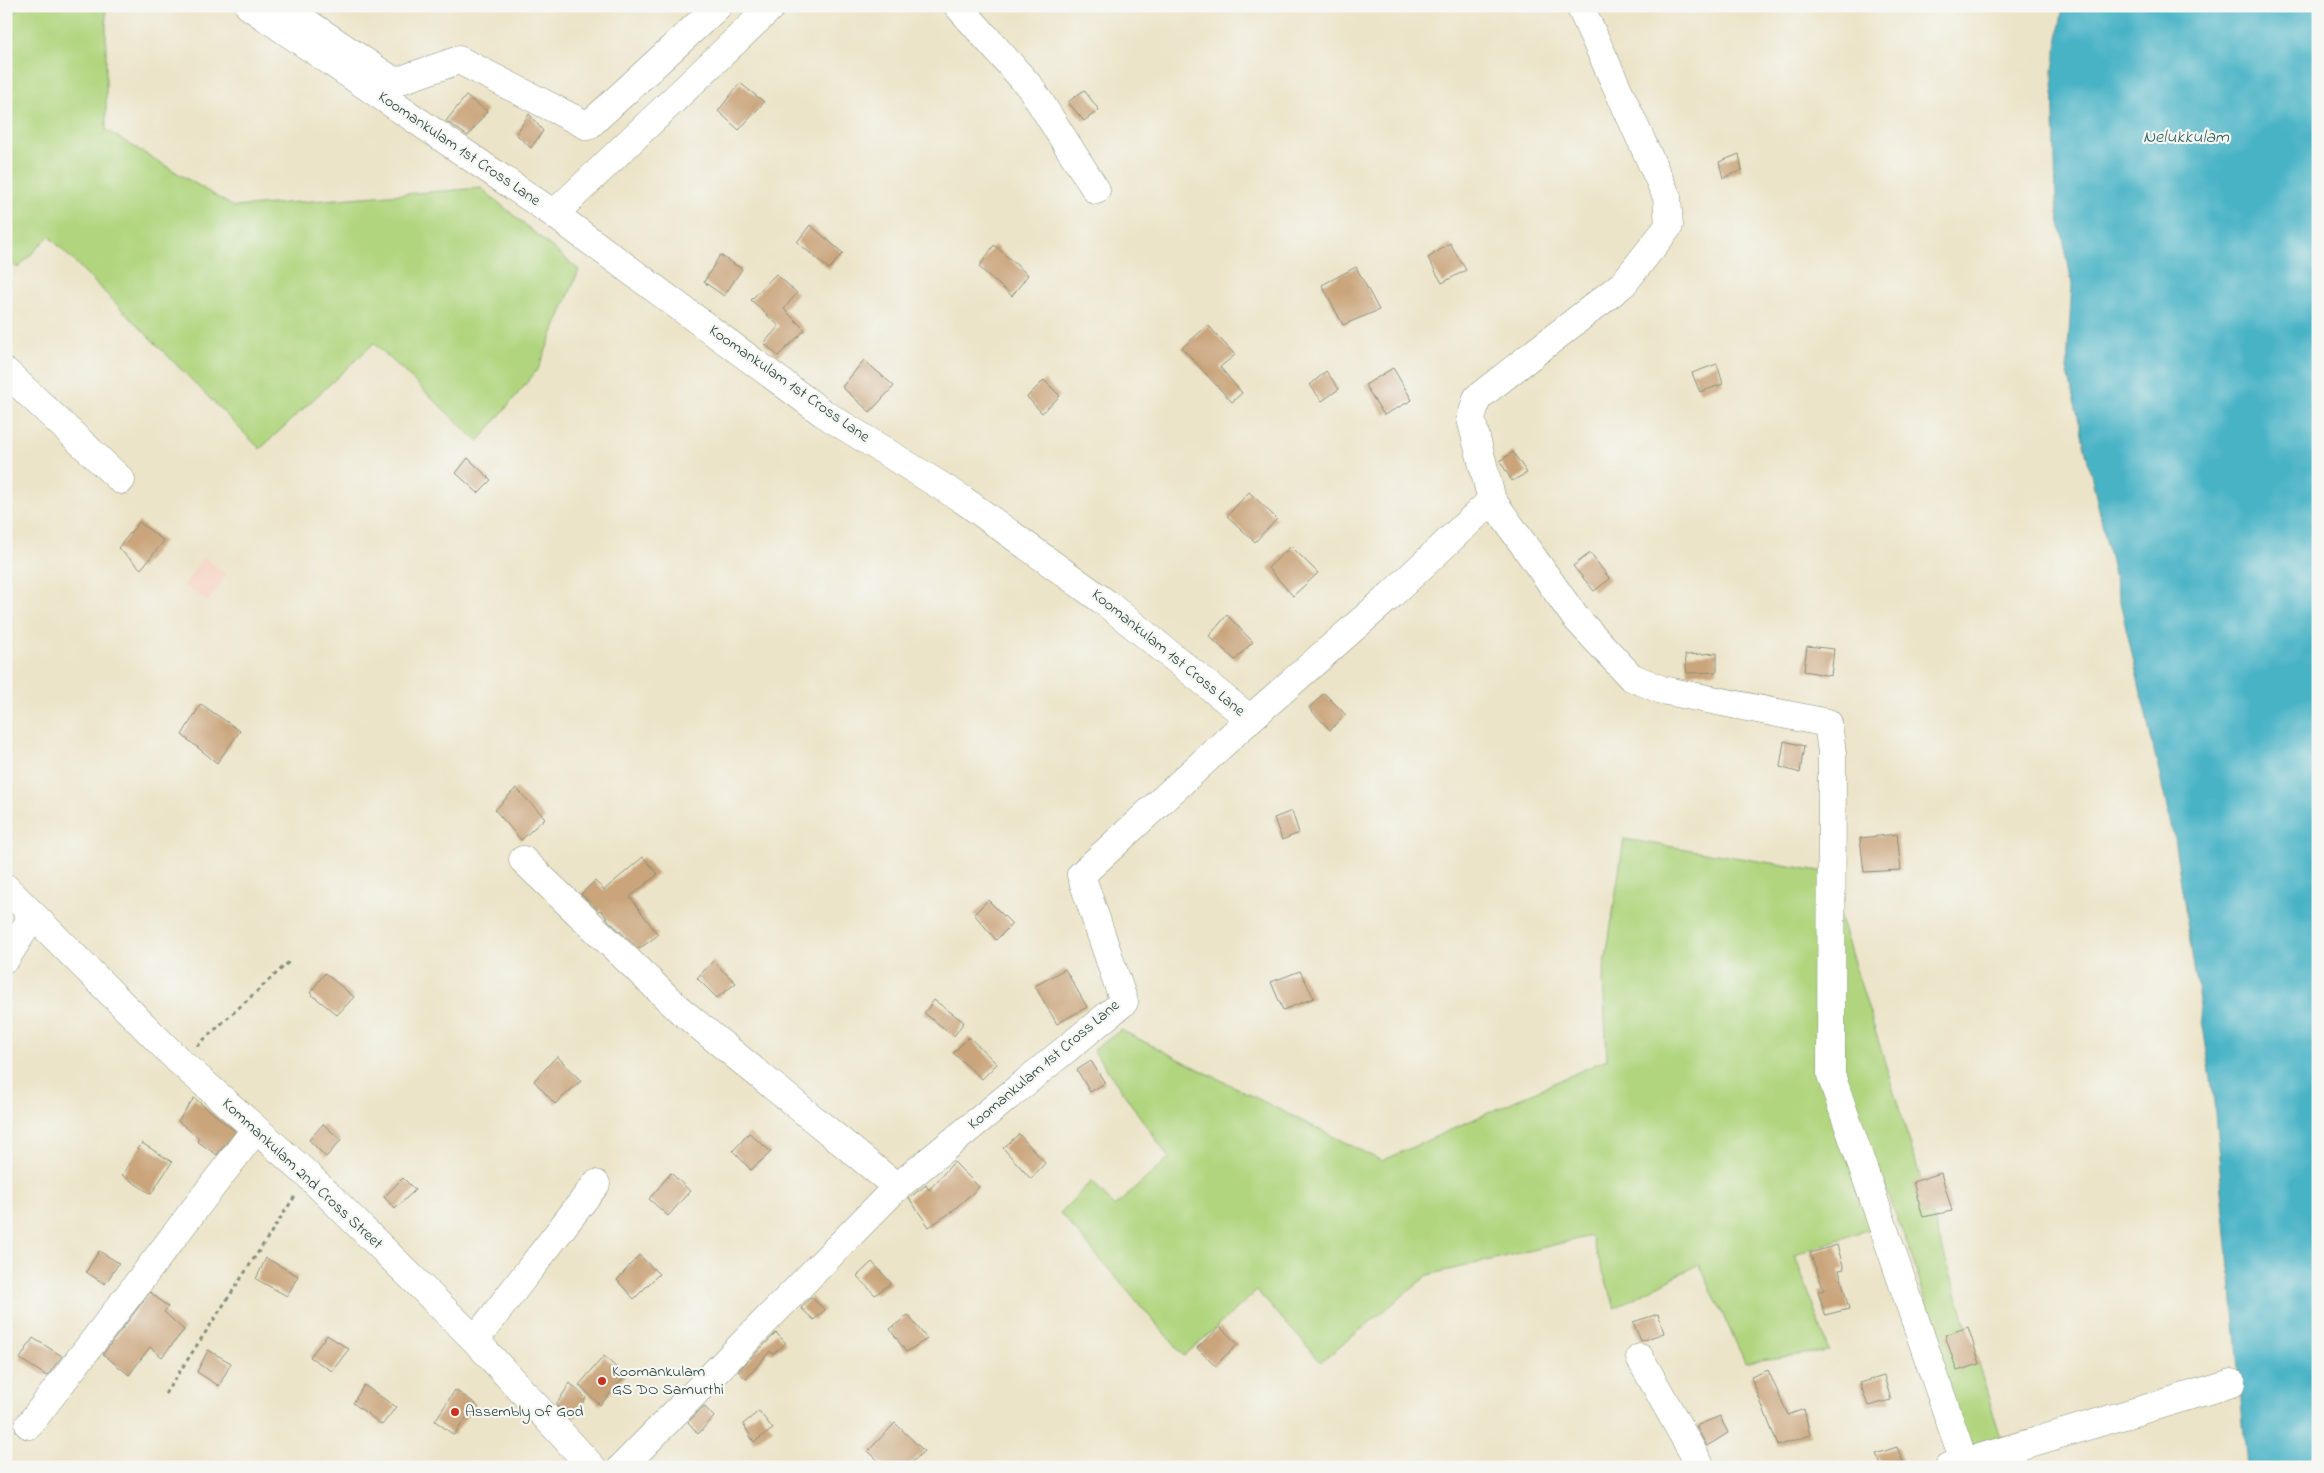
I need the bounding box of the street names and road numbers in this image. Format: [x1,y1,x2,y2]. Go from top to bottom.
street label: Koomankulam 1st Cross Lane [373,85,546,213]
street label: Koomankulam 1st Cross Lane [704,319,875,449]
street label: Koomankulam 1st Cross Lane [1086,583,1251,723]
street label: Koomankulam 1st Cross Lane [963,994,1126,1136]
street label: Kommankulam 2nd Cross Street [216,1093,388,1256]

